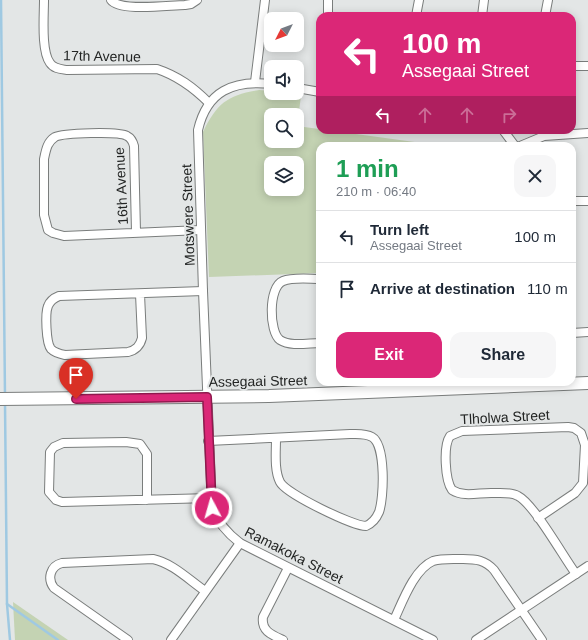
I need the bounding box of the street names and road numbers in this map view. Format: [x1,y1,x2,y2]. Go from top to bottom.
street label: 17th Avenue [63,47,141,65]
street label: 16th Avenue [111,147,131,225]
street label: Motswere Street [178,164,198,266]
street label: Assegaai Street [208,372,308,390]
street label: Tlholwa Street [460,407,550,427]
street label: Ramakoka Street [242,523,346,587]

